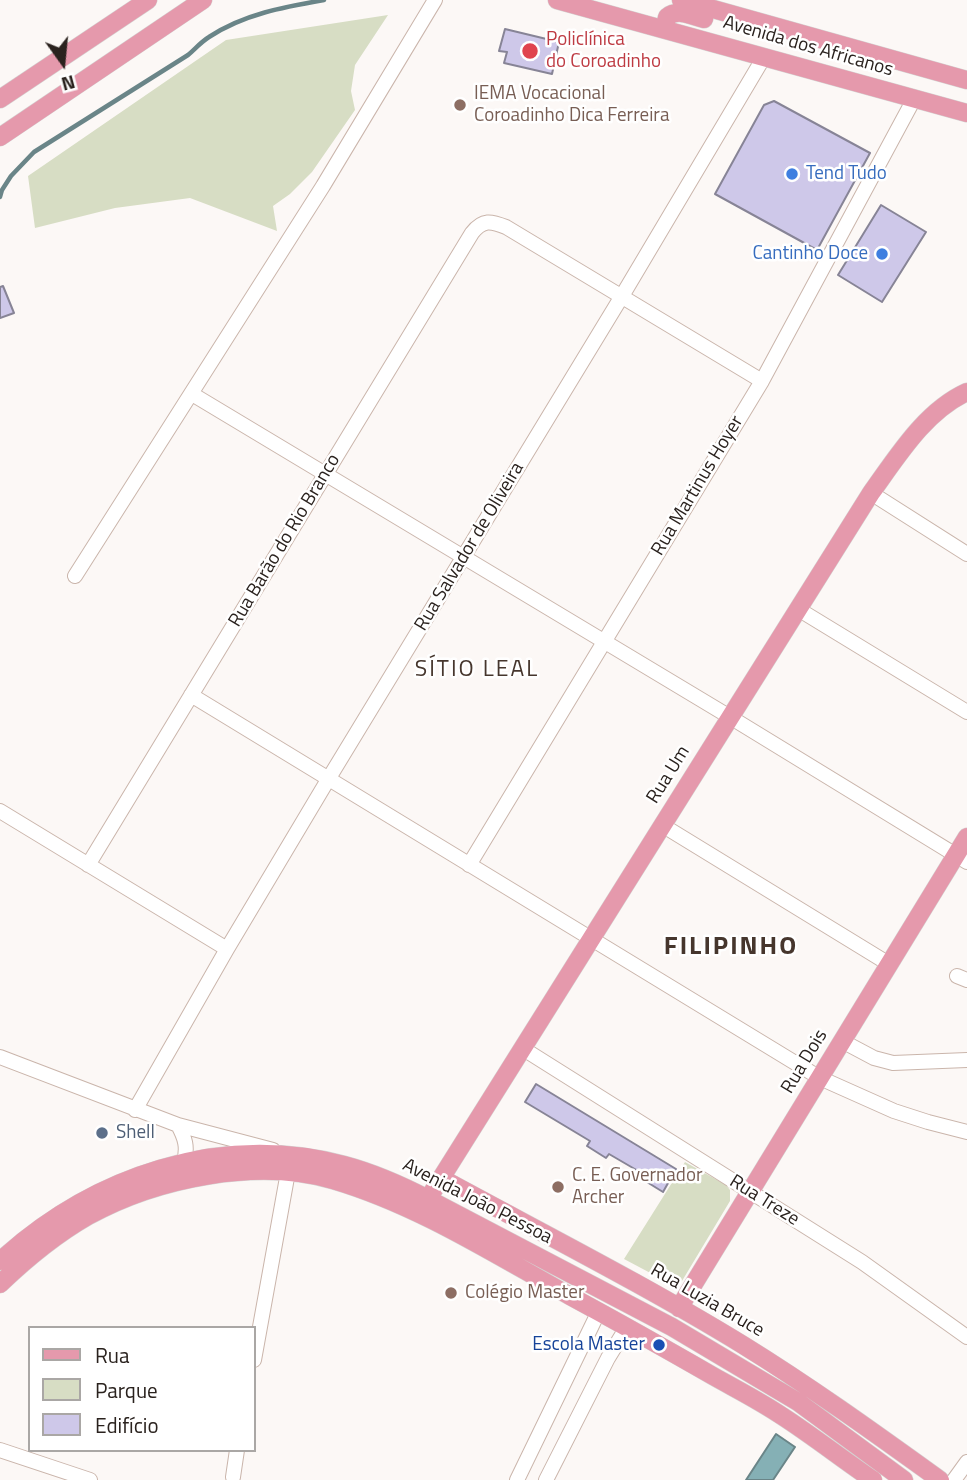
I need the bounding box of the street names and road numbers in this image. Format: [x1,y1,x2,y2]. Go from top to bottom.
street label: Avenida dos Africanos [720,12,896,82]
street label: Rua Martinus Hoyer [647,412,749,560]
street label: Rua Barão do Rio Branco [224,450,346,632]
street label: Rua Salvador de Oliveira [411,459,529,635]
street label: Rua Um [642,742,696,808]
street label: Rua Dois [777,1026,833,1098]
street label: Avenida João Pessoa [398,1154,556,1250]
street label: Rua Treze [725,1171,803,1231]
street label: Rua Luzia Bruce [646,1259,768,1343]

